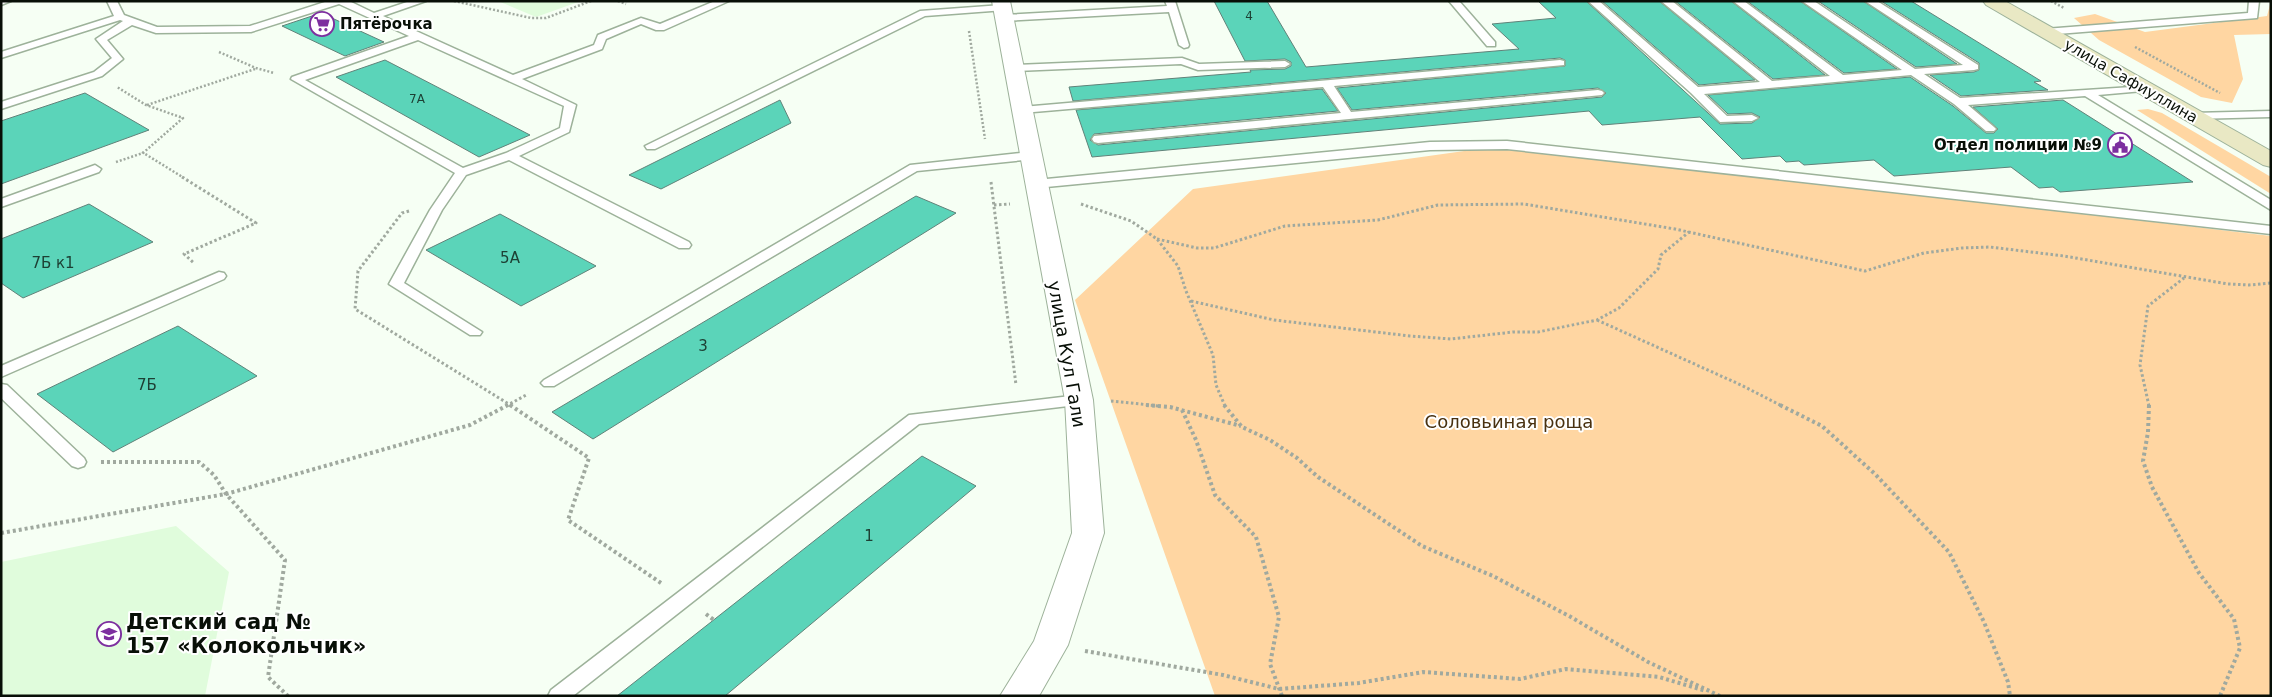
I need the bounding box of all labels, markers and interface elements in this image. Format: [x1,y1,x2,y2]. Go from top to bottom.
house number: 4 [1245,9,1253,23]
supermarket icon: Пятёрочка [309,11,335,37]
place label: Пятёрочка [340,15,433,33]
street label: улица Сафиуллина [2061,35,2201,127]
house number: 7А [409,92,426,106]
public building icon: Отдел полиции №9 [2107,132,2133,158]
place label: Отдел полиции №9 [1934,136,2102,154]
house number: 5А [500,249,521,267]
house number: 7Б к1 [31,254,75,272]
street label: улица Кул Гали [1044,279,1090,429]
house number: 3 [698,337,708,355]
house number: 7Б [137,376,157,394]
park label: Соловьиная роща [1425,411,1593,432]
house number: 1 [864,527,874,545]
place label: Детский сад № 157 «Колокольчик» [126,610,366,658]
school or university icon: Детский сад № 157 «Колокольчик» [96,621,122,647]

